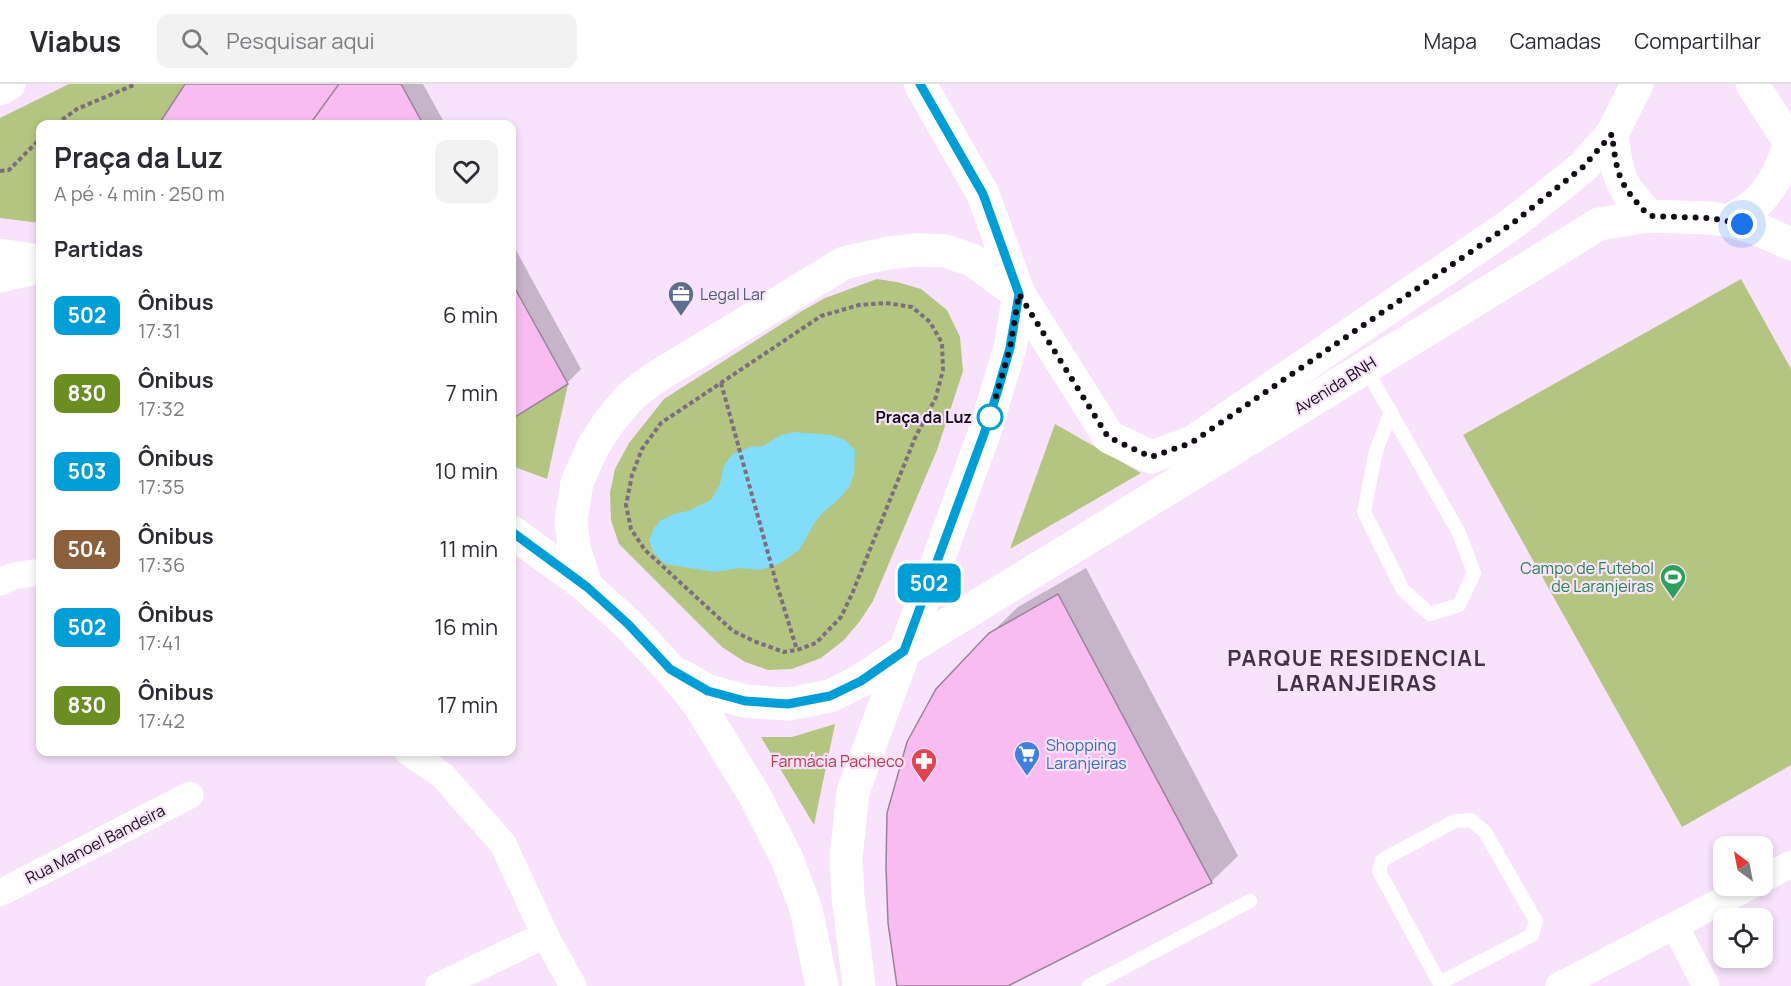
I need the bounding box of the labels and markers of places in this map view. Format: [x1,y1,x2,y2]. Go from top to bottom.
office icon: Legal Lar [666,279,696,317]
place label: Legal Lar [700,283,766,305]
marker: Praça da Luz [977,404,1003,430]
place label: Praça da Luz [876,406,972,428]
place label: Campo de Futebol de Laranjeiras [1520,557,1654,597]
sports icon: Campo de Futebol de Laranjeiras [1658,562,1688,600]
place label: Shopping Laranjeiras [1046,734,1127,774]
supermarket icon: Shopping Laranjeiras [1012,739,1042,777]
pharmacy icon: Farmácia Pacheco [909,746,939,784]
place label: Farmácia Pacheco [771,750,904,772]

